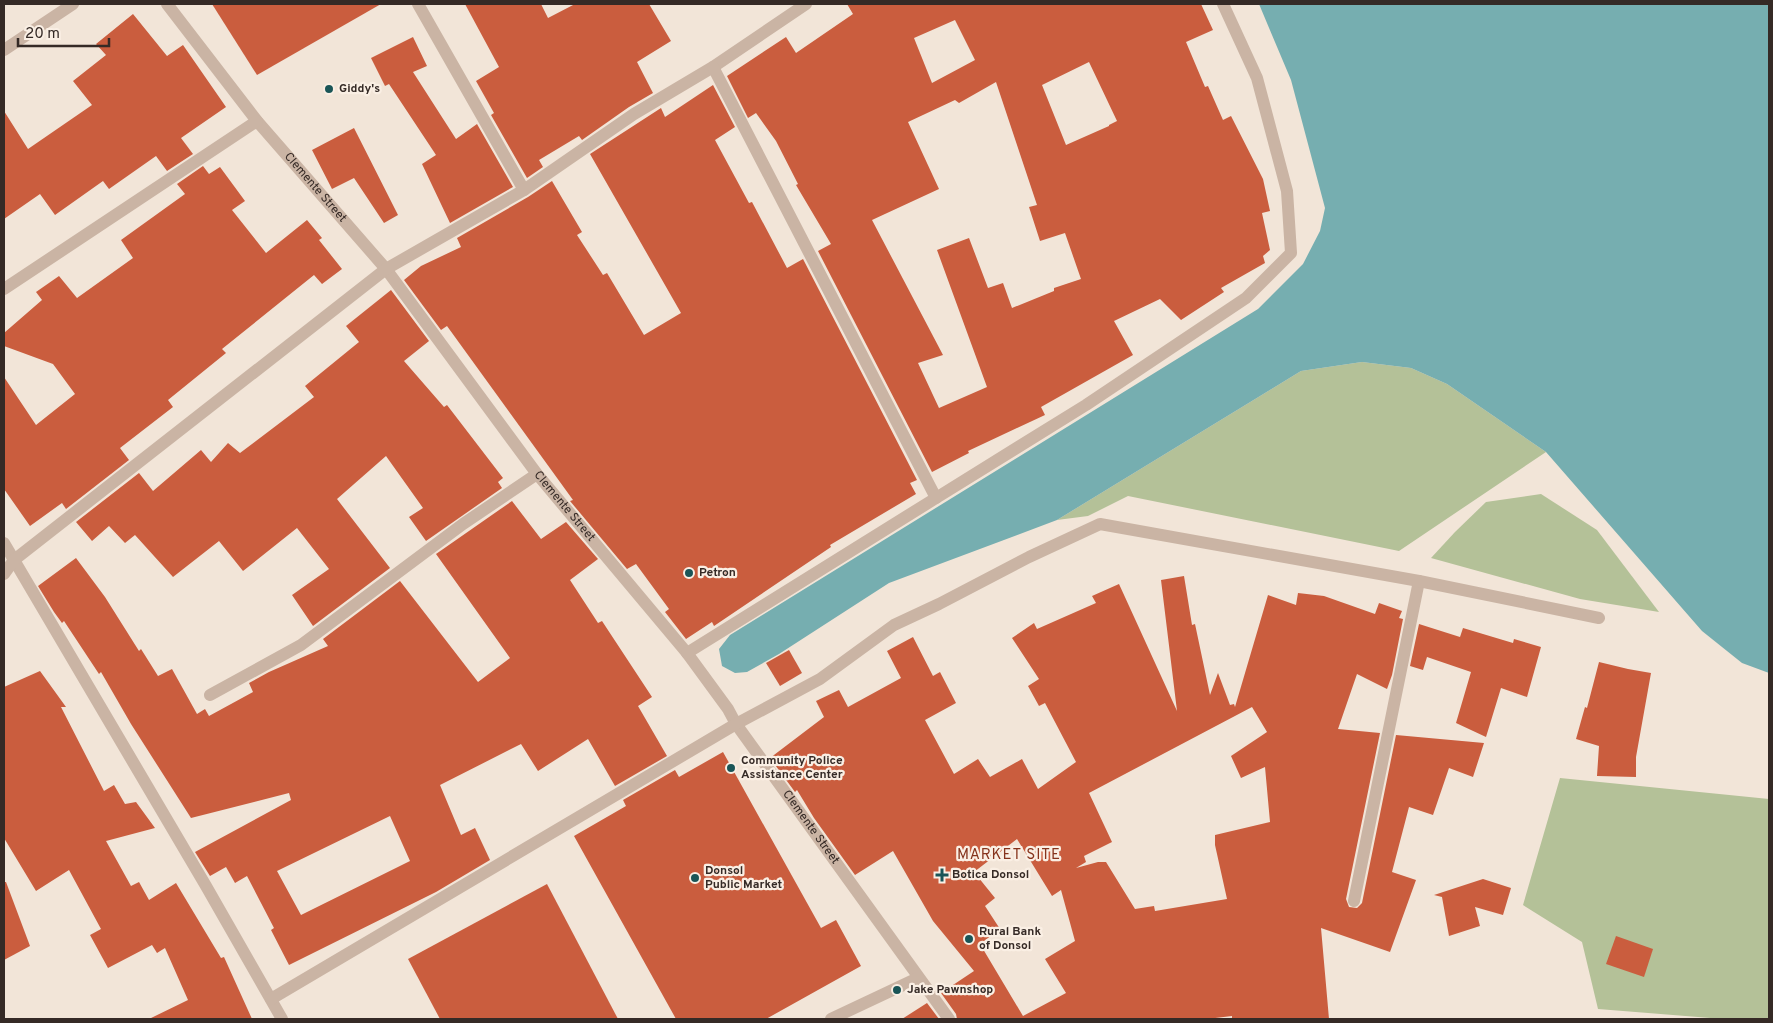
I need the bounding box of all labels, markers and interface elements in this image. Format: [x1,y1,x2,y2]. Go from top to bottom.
scale bar [18,15,109,47]
text: 20 m [25,25,60,44]
place label: Giddy's [339,81,380,97]
marker: Giddy's [323,83,335,95]
street label: Clemente Street [280,149,350,226]
street label: Clemente Street [530,468,599,545]
place label: Petron [699,565,736,581]
marker: Petron [683,567,695,579]
place label: Community Police Assistance Center [741,753,843,783]
marker: Community Police Assistance Center [725,762,737,774]
street label: Clemente Street [778,787,843,868]
district label: MARKET SITE [957,846,1061,865]
place label: Donsol Public Market [705,863,783,893]
place label: Botica Donsol [952,867,1029,883]
marker: Botica Donsol [936,869,948,881]
marker: Donsol Public Market [689,872,701,884]
place label: Rural Bank of Donsol [979,924,1041,954]
marker: Rural Bank of Donsol [963,933,975,945]
place label: Jake Pawnshop [907,982,993,998]
marker: Jake Pawnshop [891,984,903,996]

